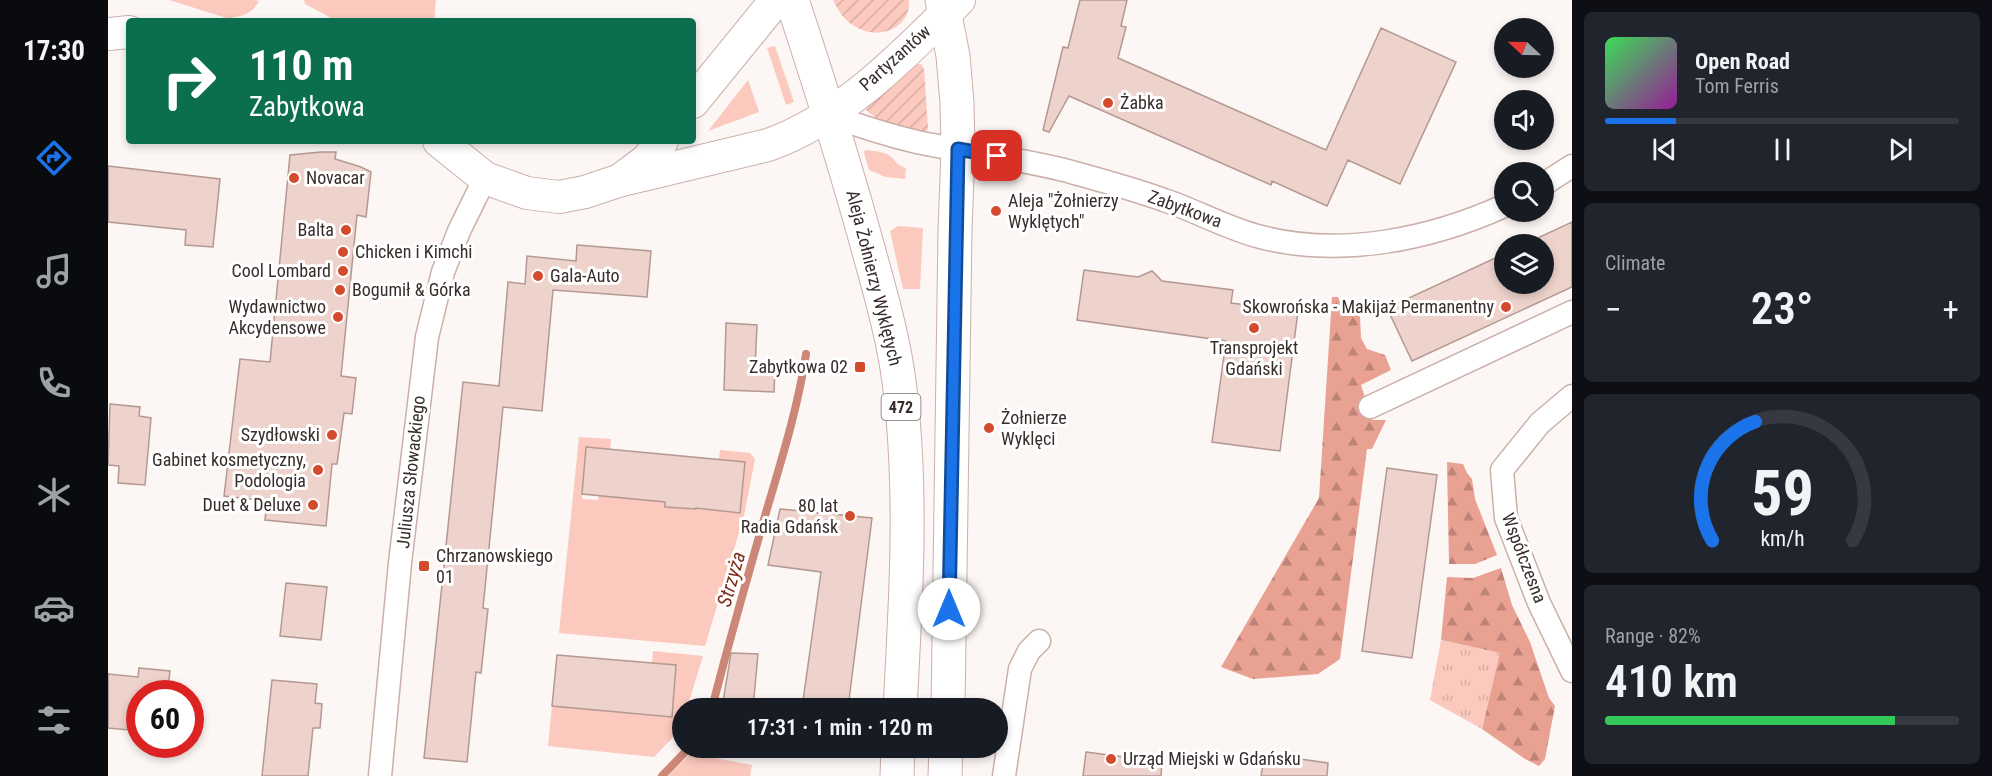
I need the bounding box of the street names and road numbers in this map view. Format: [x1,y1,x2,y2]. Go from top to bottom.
street label: Partyzantów [855,20,935,95]
street label: Zabytkowa [1145,185,1225,232]
street label: Aleja Żołnierzy Wyklętych [842,188,906,368]
road number: 472 [882,394,920,420]
street label: Juliusza Słowackiego [392,395,429,549]
street label: Współczesna [1498,510,1551,606]

